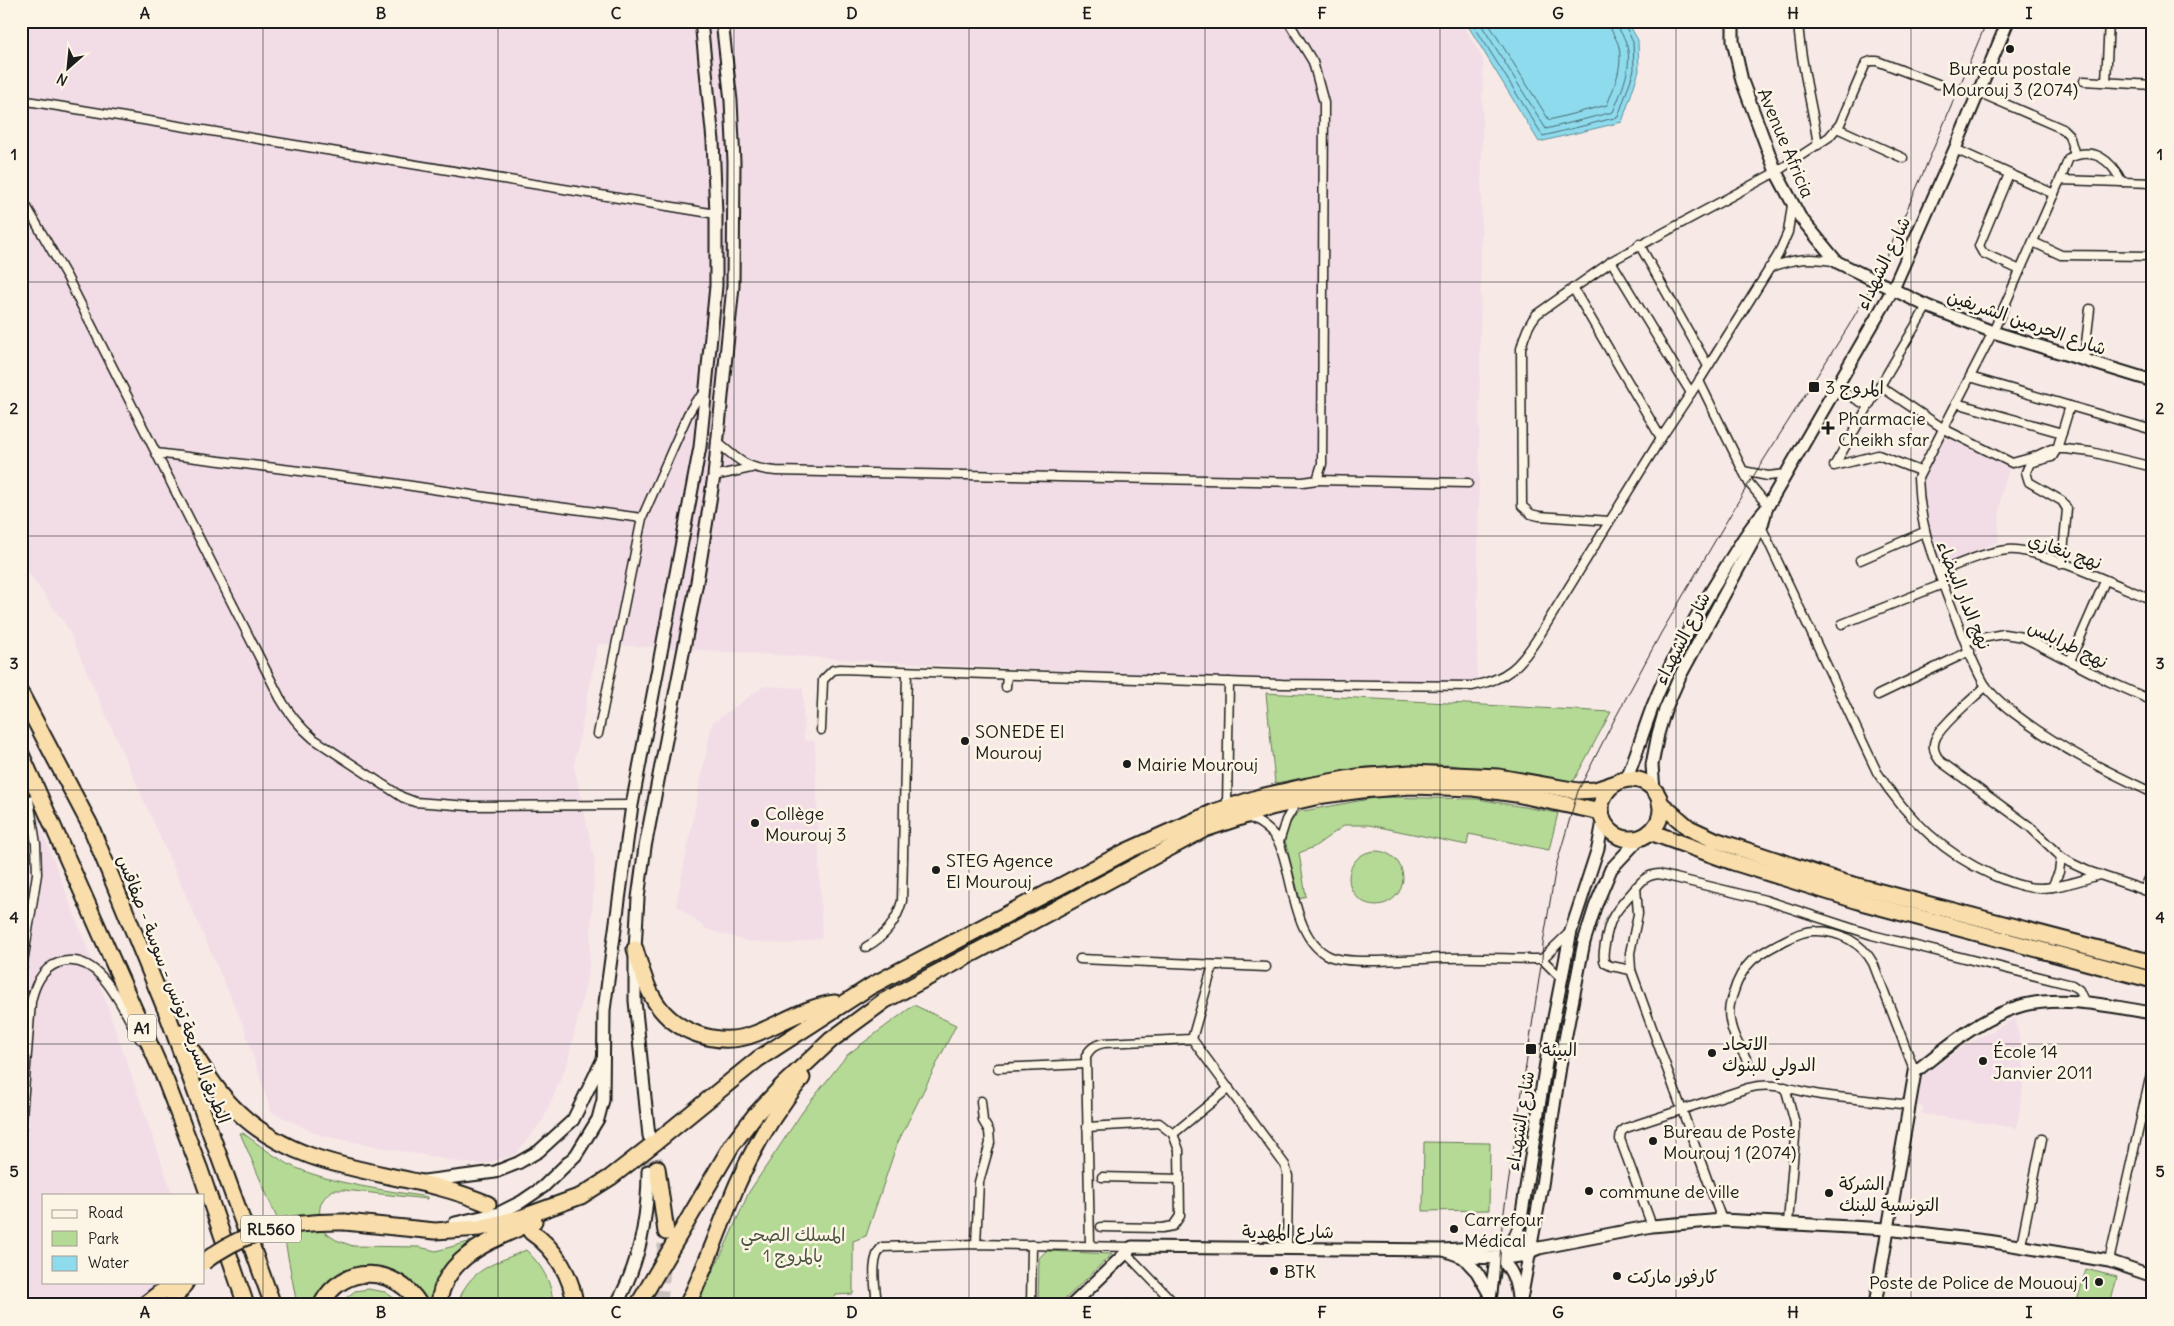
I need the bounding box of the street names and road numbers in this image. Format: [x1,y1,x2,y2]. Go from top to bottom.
street label: Avenue Africia [1753,85,1819,201]
street label: شارع الشهداء [1851,213,1916,314]
street label: شارع الحرمين الشريفين [1944,284,2110,361]
street label: نهج بنغازي [2024,528,2105,576]
street label: نهج الدار البيضاء [1931,537,1996,653]
street label: شارع الشهداء [1649,588,1716,689]
street label: نهج طرابلس [2024,615,2112,674]
street label: الطريق السريعة تونس - سوسة - صفاقس [112,851,236,1127]
road number: A1 [128,1014,156,1042]
street label: شارع الشهداء [1501,1069,1540,1173]
road number: RL560 [241,1216,301,1242]
street label: شارع المهدية [1242,1220,1334,1244]

